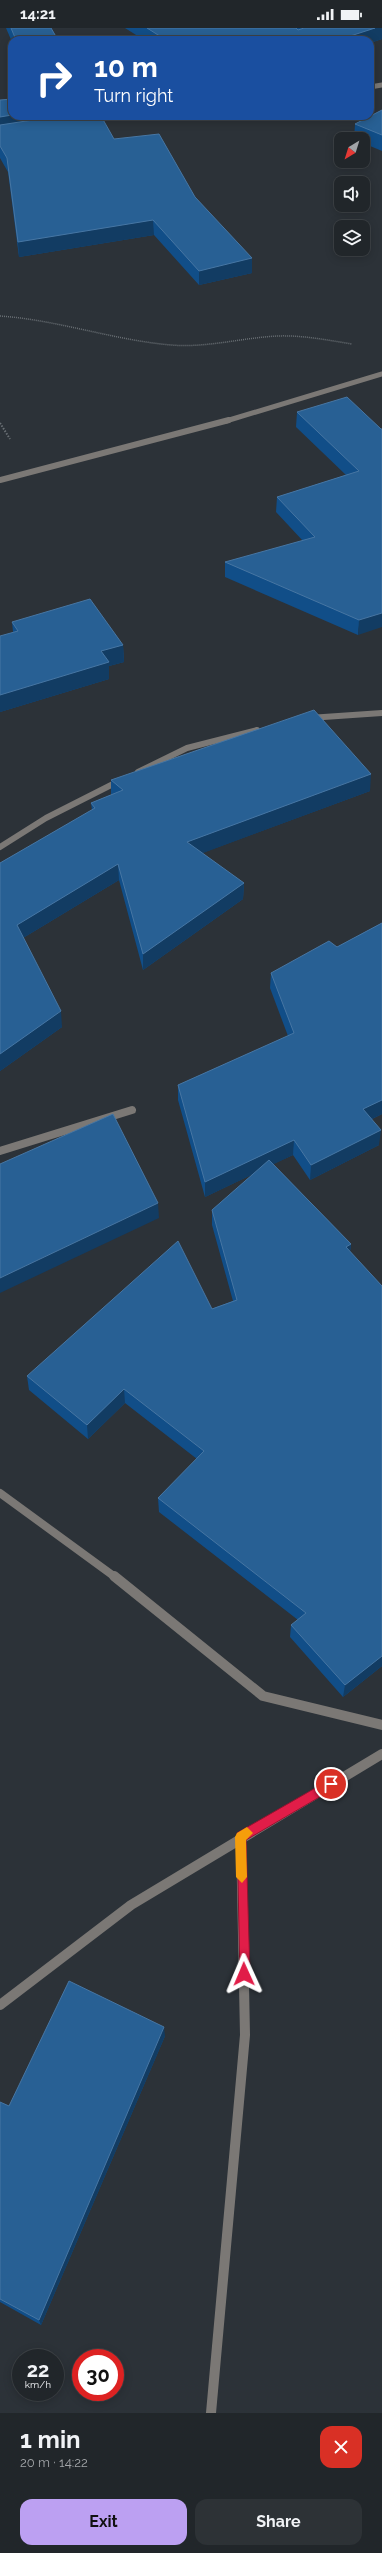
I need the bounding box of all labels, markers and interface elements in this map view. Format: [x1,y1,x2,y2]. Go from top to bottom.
text: 14:21 [20,5,56,23]
text: 10 m [94,51,158,84]
icon: right [28,52,80,104]
text: Turn right [94,85,173,106]
north arrow [334,132,370,168]
map controls [334,132,370,256]
button: sound [334,176,370,212]
button: layers [334,220,370,256]
pin [314,1767,348,1801]
icon: arrive [320,1773,342,1795]
position arrow [223,1953,265,1995]
speed limit sign: 30 [72,2349,124,2401]
text: 22 [27,2358,49,2382]
text: km/h [25,2379,51,2390]
text: 1 min [20,2425,81,2454]
button: close [320,2426,362,2468]
text: 20 m · 14:22 [20,2455,88,2470]
button: Exit [20,2499,187,2545]
button: Share [195,2499,362,2545]

